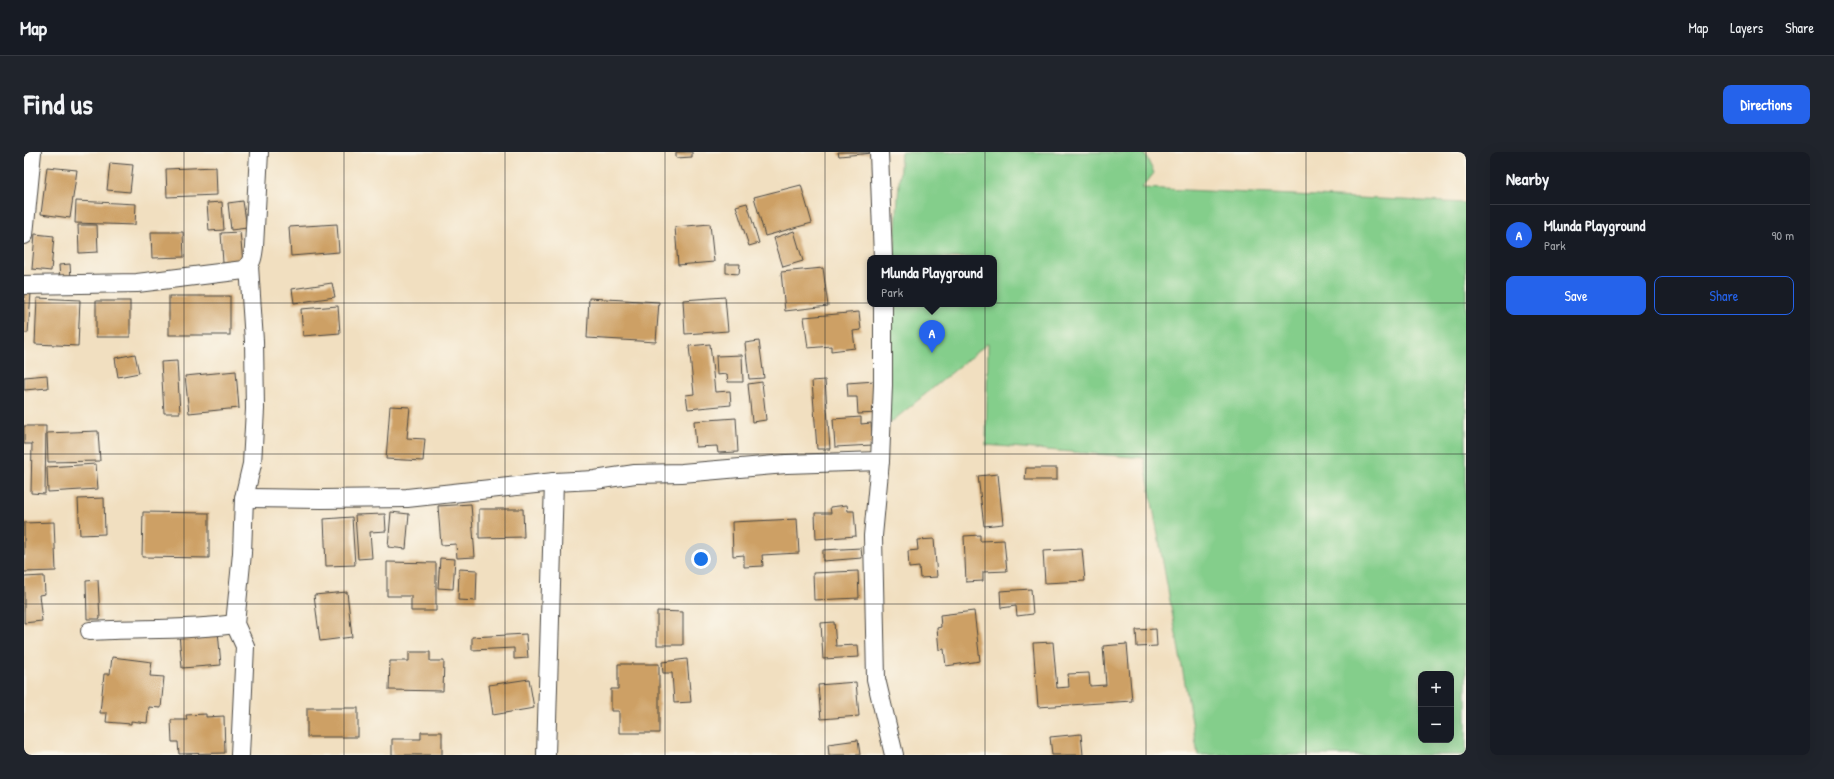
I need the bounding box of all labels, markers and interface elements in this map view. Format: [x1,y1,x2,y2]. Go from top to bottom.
text: Map [20,15,47,41]
text: Map [1688,18,1708,37]
text: Layers [1730,18,1763,37]
text: Share [1785,18,1814,37]
text: Find us [24,85,93,123]
button: Directions [1723,85,1810,124]
text: Nearby [1506,167,1549,190]
text: Mlunda Playground [1544,215,1645,236]
text: A [1516,226,1522,244]
text: 90 m [1772,226,1794,244]
text: Park [1544,236,1566,254]
popup [867,255,997,307]
text: Mlunda Playground [881,262,983,283]
button: Save [1506,276,1646,315]
button: Share [1654,276,1794,315]
text: Park [881,283,903,301]
pin: A [919,320,945,353]
your location [691,549,711,569]
map controls [1418,671,1454,743]
button: + [1418,671,1454,707]
button: − [1418,707,1454,743]

